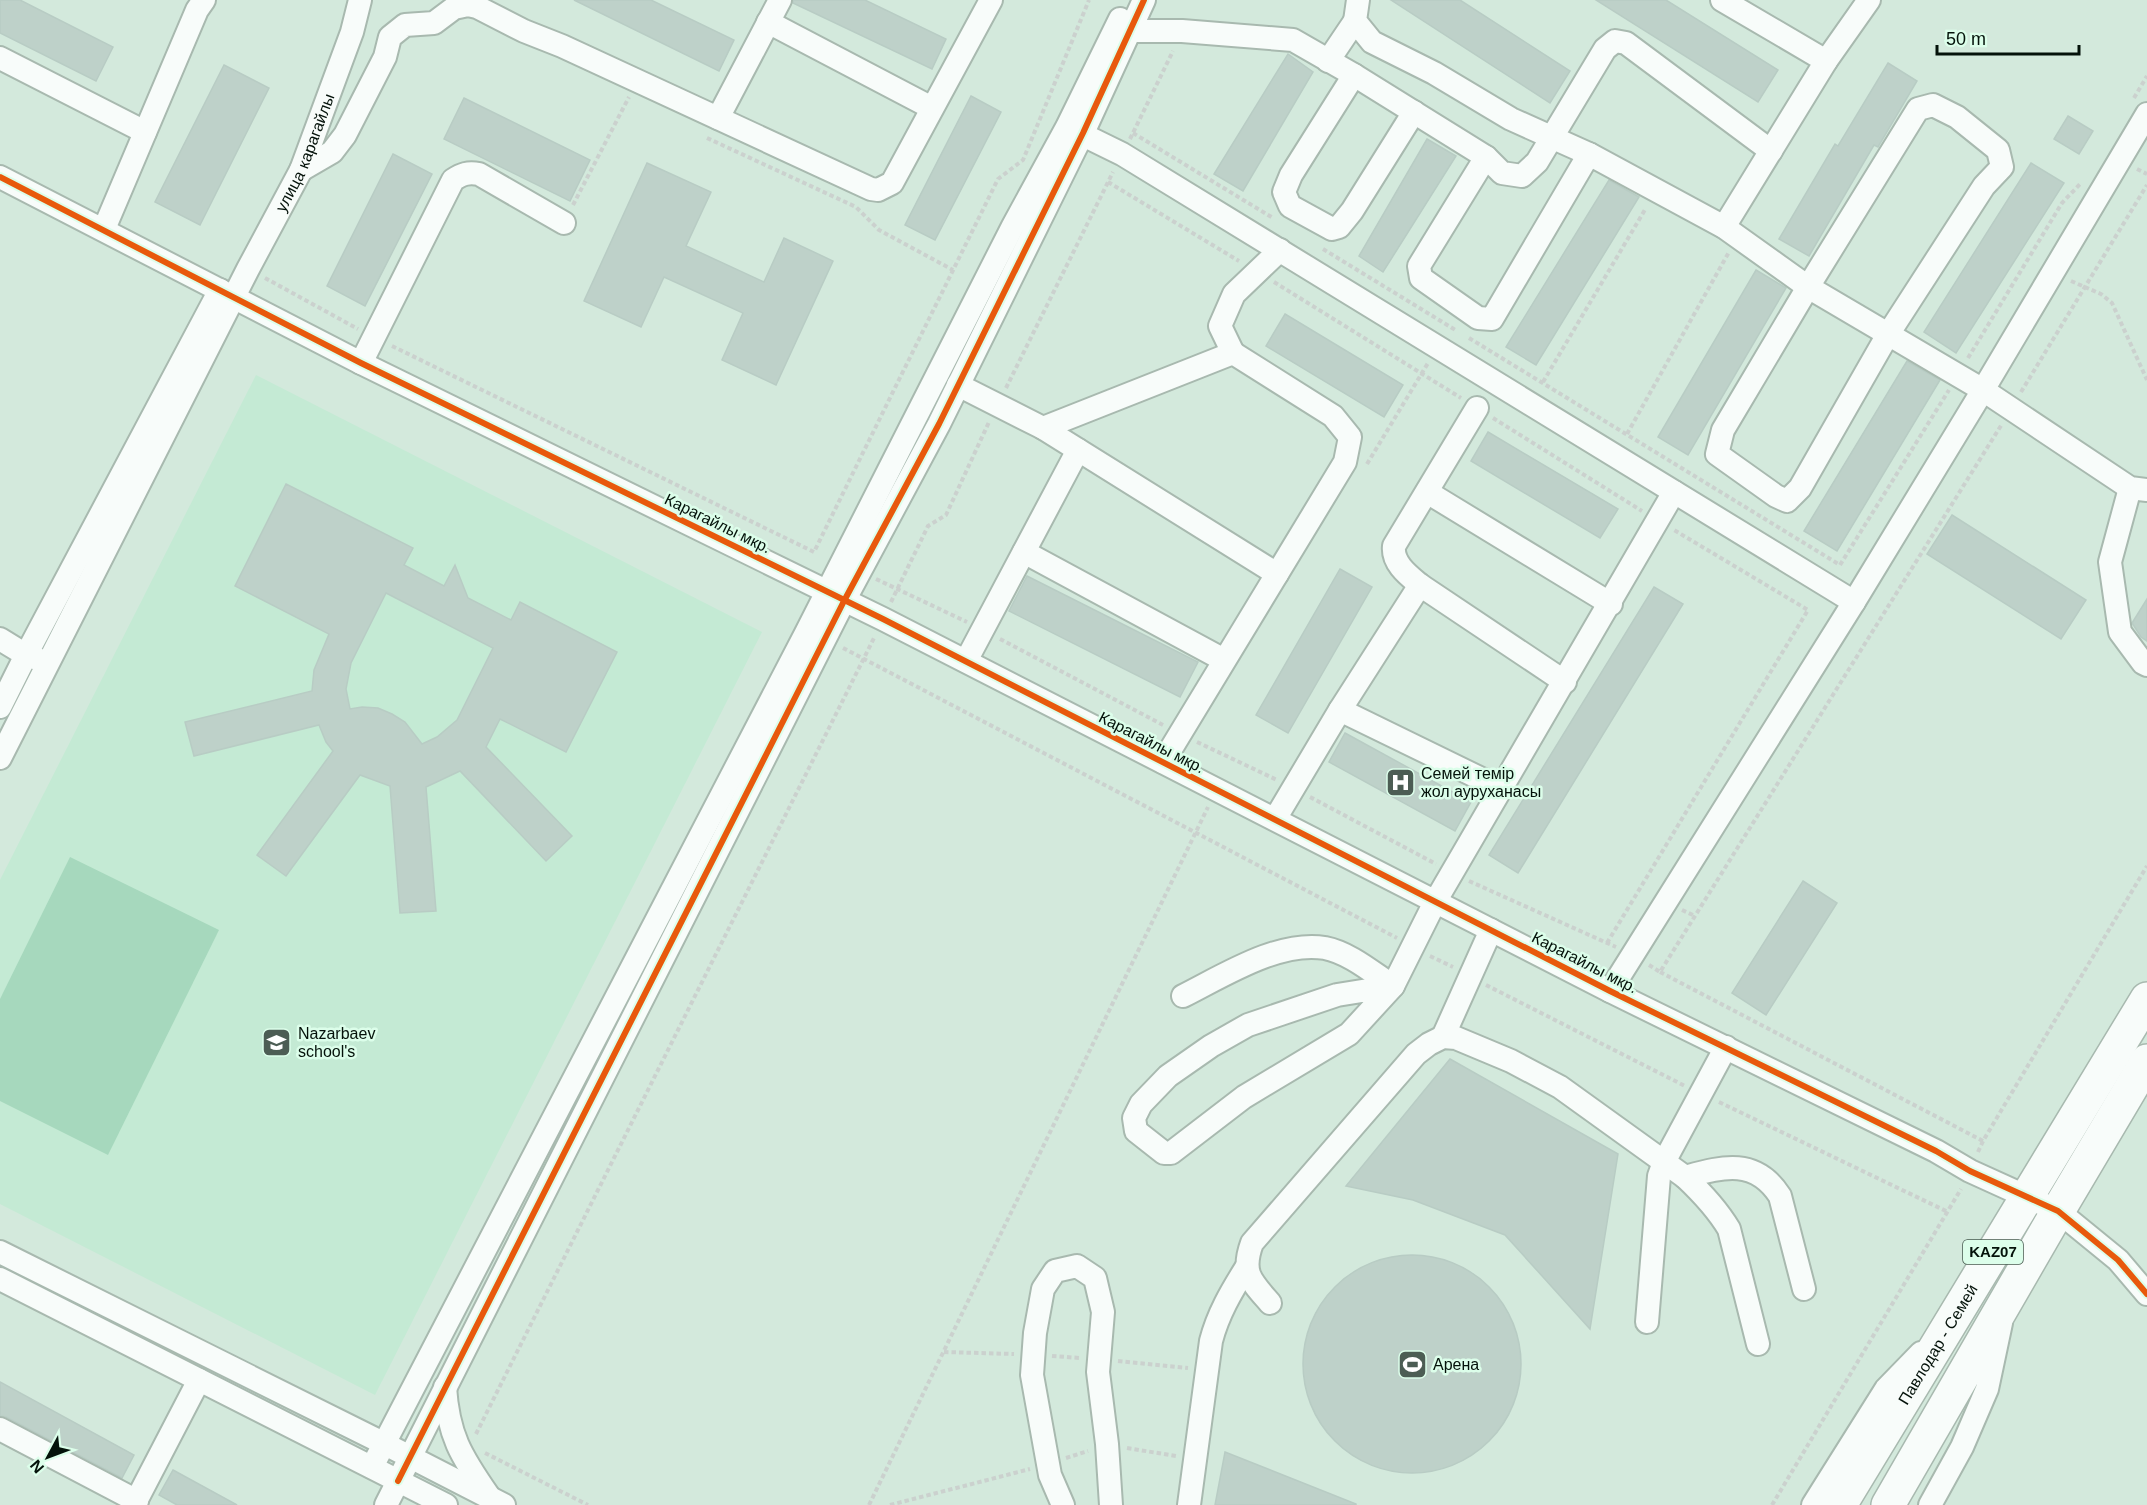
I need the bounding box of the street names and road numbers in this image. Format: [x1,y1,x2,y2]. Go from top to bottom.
street label: улица карагайлы [272,91,337,215]
street label: Карагайлы мкр. [662,490,774,557]
street label: Карагайлы мкр. [1096,709,1207,776]
street label: Карагайлы мкр. [1529,929,1640,996]
road number: KAZ07 [1963,1240,2023,1264]
street label: Павлодар - Семей [1895,1281,1981,1408]

